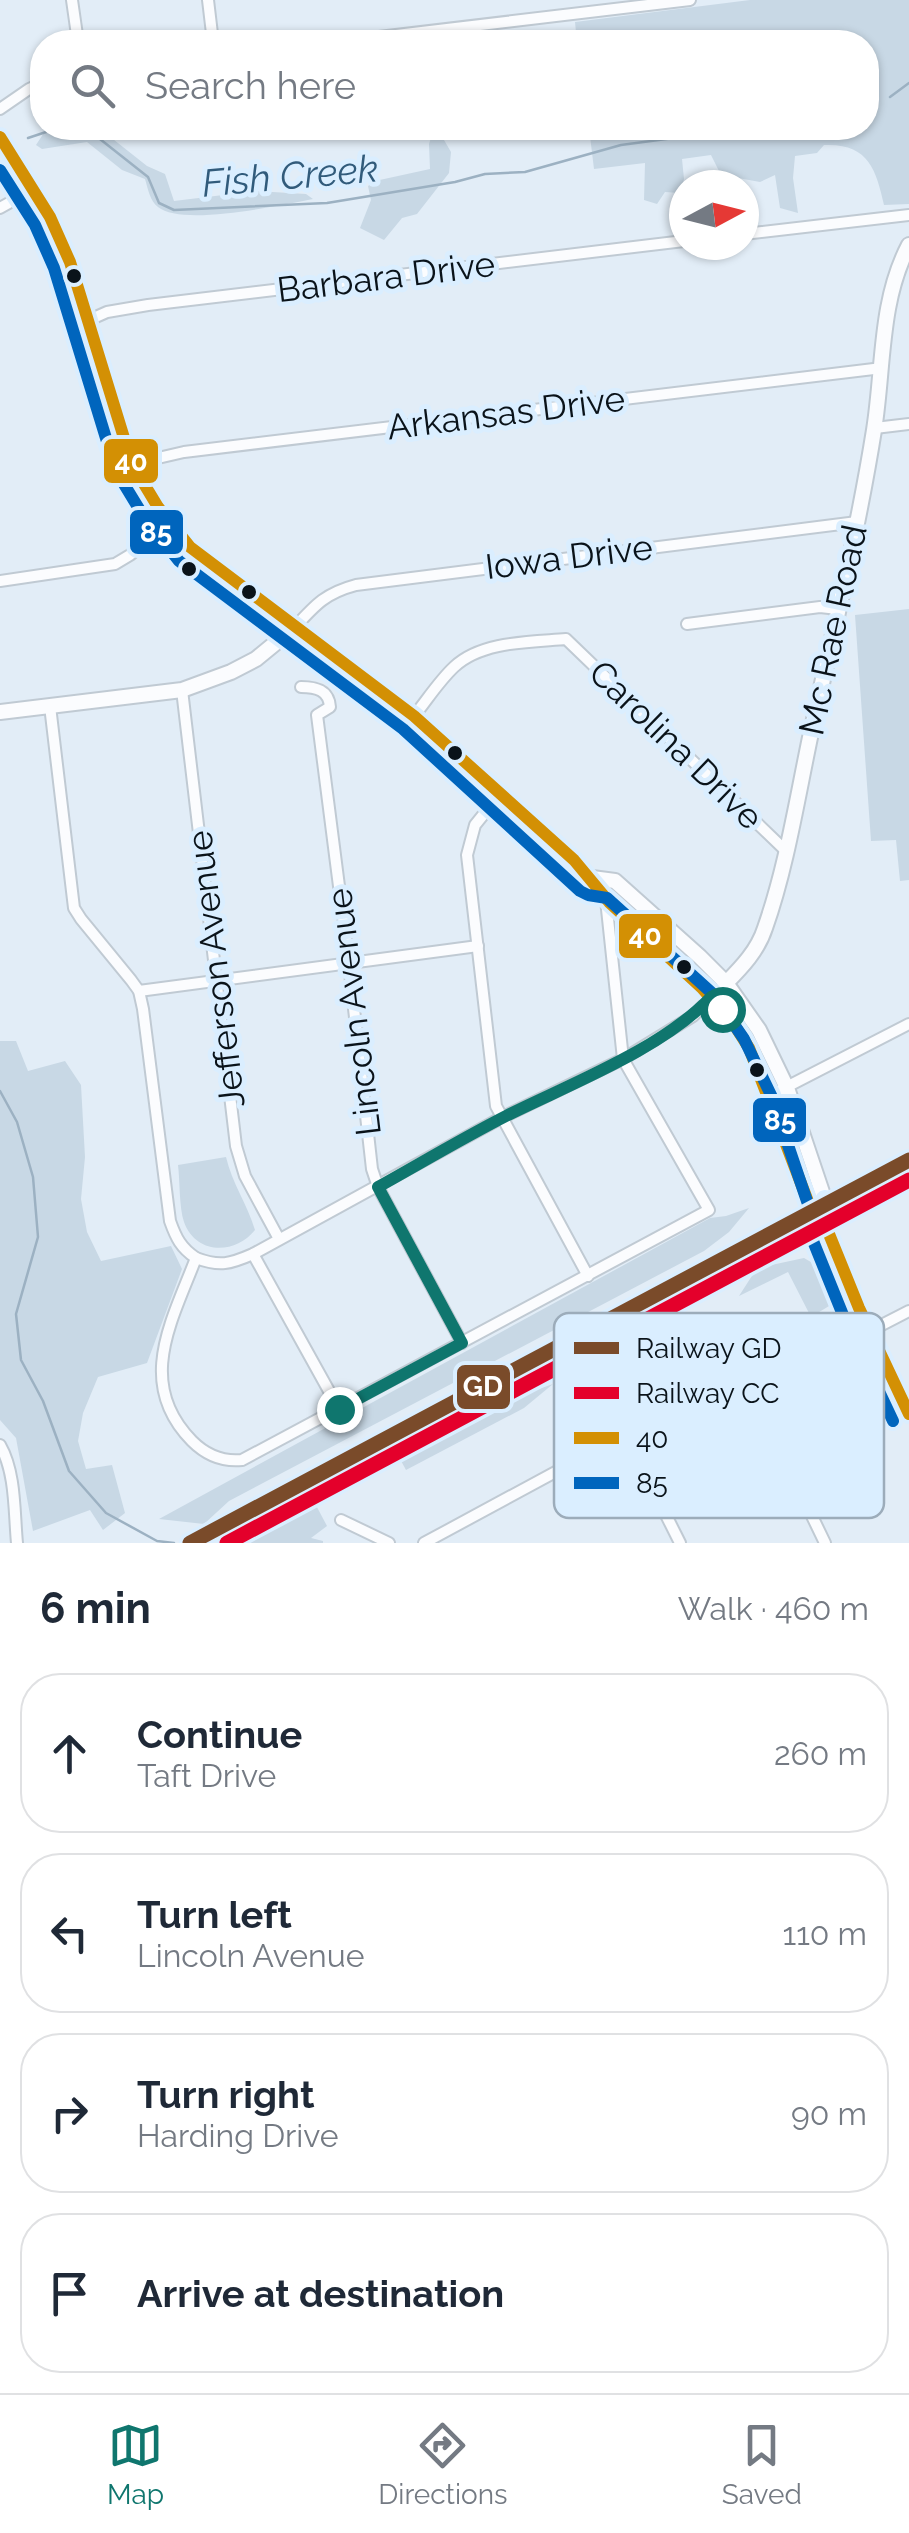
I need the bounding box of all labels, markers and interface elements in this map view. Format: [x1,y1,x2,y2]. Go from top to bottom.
search box [30,30,879,140]
icon: search [65,58,120,113]
text: Search here [145,63,356,108]
water label: Fish Creek [200,145,380,206]
north arrow [669,170,759,260]
street label: Barbara Drive [275,243,497,310]
unlabelled marker [64,266,84,286]
street label: Arkansas Drive [385,378,627,447]
line badge: 40 [102,437,160,485]
text: 40 [114,445,148,478]
line badge: 85 [128,508,185,556]
text: 85 [140,516,172,549]
street label: Mc Rae Road [790,521,875,739]
street label: Iowa Drive [483,526,655,587]
unlabelled marker [179,559,199,579]
unlabelled marker [239,582,259,602]
street label: Carolina Drive [581,652,771,837]
unlabelled marker [445,743,465,763]
street label: Jefferson Avenue [178,828,253,1110]
street label: Lincoln Avenue [318,886,389,1138]
line badge: 40 [617,912,674,960]
text: 40 [628,919,662,952]
unlabelled marker [674,957,694,977]
route start [700,987,746,1033]
unlabelled marker [747,1060,767,1080]
line badge: 85 [751,1096,808,1144]
text: 85 [764,1104,796,1137]
legend [554,1313,884,1518]
text: Railway GD [636,1332,781,1365]
line badge: GD [455,1363,512,1411]
text: GD [463,1370,503,1403]
text: Railway CC [636,1377,780,1410]
route end [317,1387,363,1433]
text: 40 [636,1422,668,1455]
text: 85 [636,1467,668,1500]
text: 6 min [40,1584,151,1633]
text: Walk · 460 m [678,1590,869,1627]
text: Continue [137,1712,302,1757]
icon: ahead [42,1726,97,1781]
text: 260 m [774,1735,867,1772]
text: Taft Drive [137,1757,276,1794]
text: Turn left [137,1892,292,1937]
icon: left [42,1906,97,1961]
text: 110 m [782,1915,867,1952]
text: Lincoln Avenue [137,1937,365,1974]
text: Turn right [137,2072,314,2117]
icon: right [42,2086,97,2141]
text: 90 m [791,2095,867,2132]
text: Harding Drive [137,2117,339,2154]
icon: arrive [42,2266,97,2321]
text: Arrive at destination [137,2271,504,2316]
tab: Map [107,2418,164,2511]
tab: Directions [378,2418,508,2511]
tab: Saved [722,2418,802,2511]

